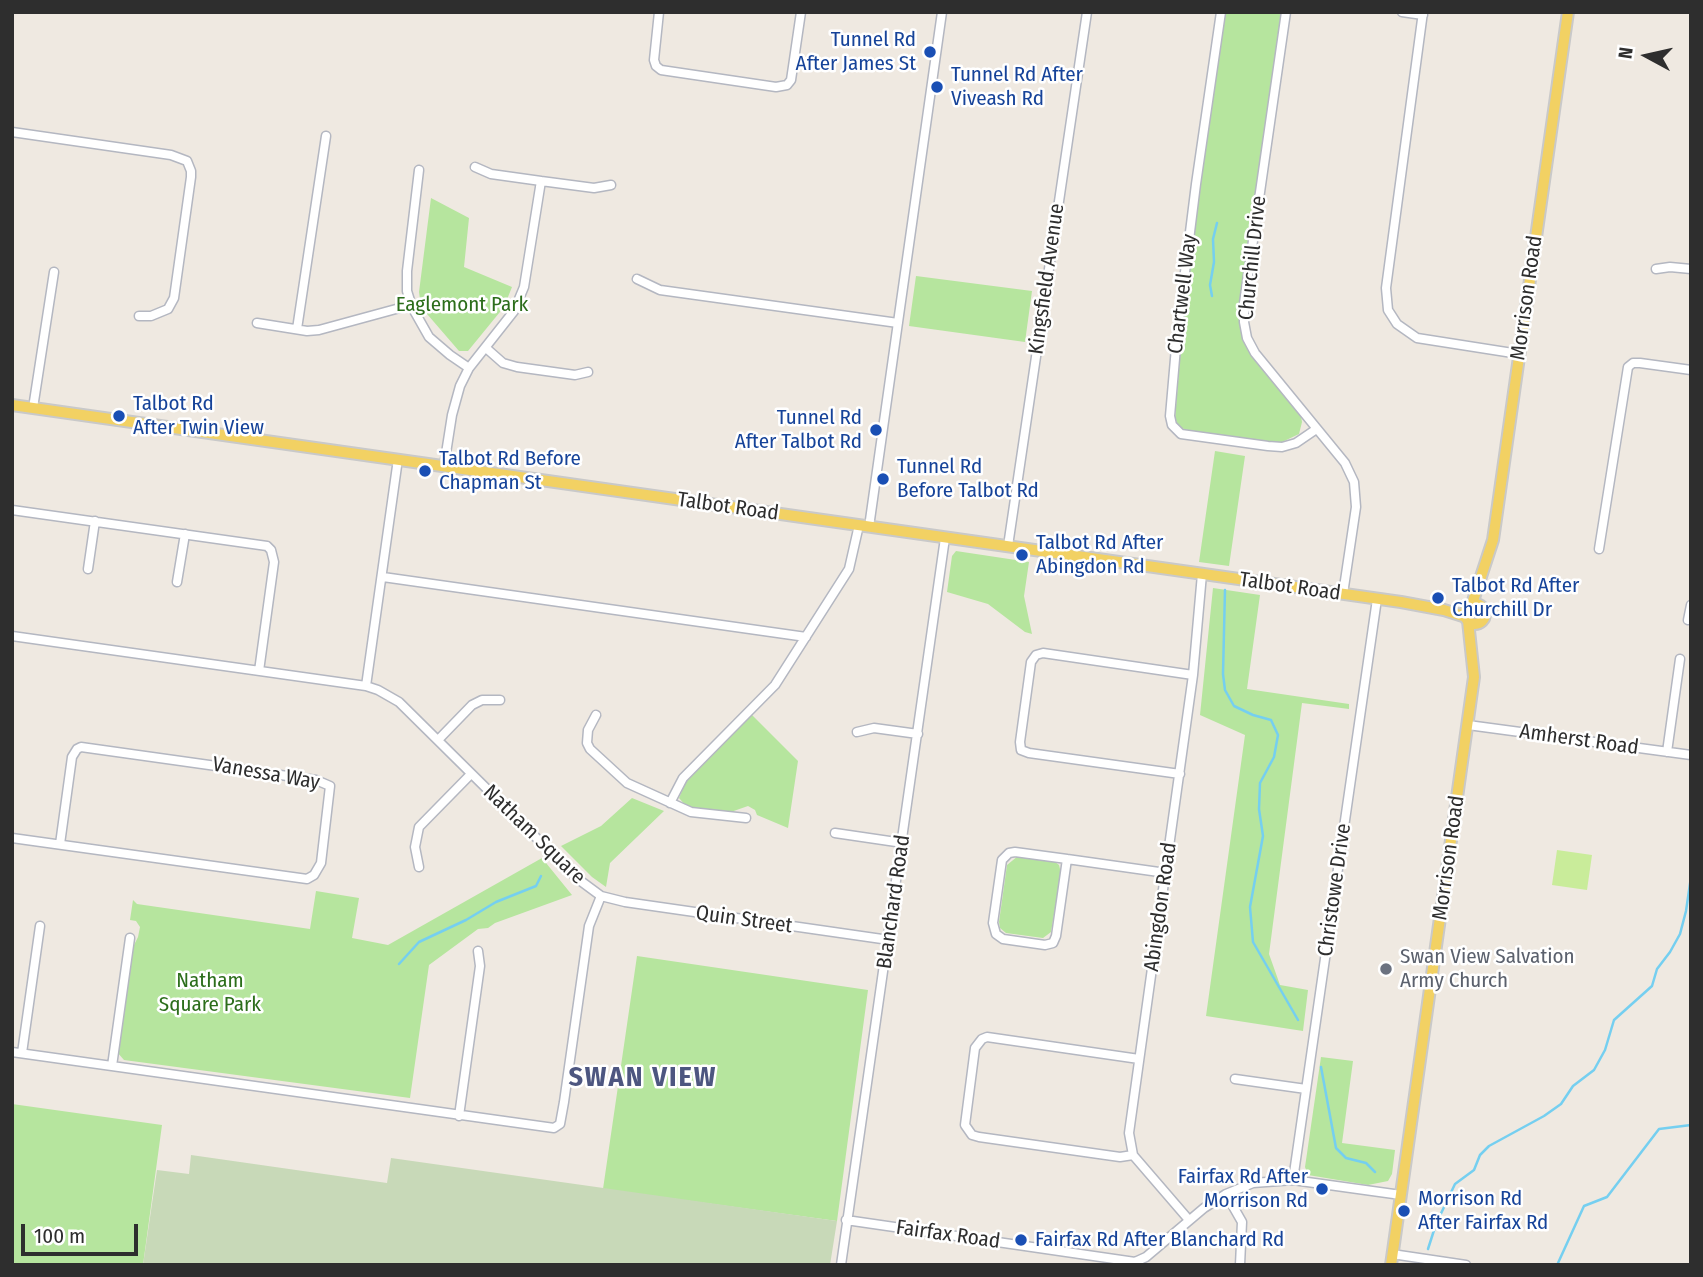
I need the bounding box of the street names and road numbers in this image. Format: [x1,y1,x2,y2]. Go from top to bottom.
street label: Churchill Drive [1234,194,1272,322]
street label: Kingsfield Avenue [1024,202,1070,356]
street label: Chartwell Way [1163,233,1203,355]
street label: Morrison Road [1506,234,1548,362]
street label: Talbot Road [676,487,780,527]
street label: Talbot Road [1238,567,1342,607]
street label: Amherst Road [1518,719,1640,761]
street label: Vanessa Way [210,752,322,796]
street label: Natham Square [478,780,590,890]
street label: Morrison Road [1428,794,1470,922]
street label: Christowe Drive [1313,822,1357,958]
street label: Blanchard Road [872,833,916,971]
street label: Abingdon Road [1139,841,1183,973]
street label: Quin Street [694,901,794,939]
street label: Fairfax Road [894,1215,1002,1255]

